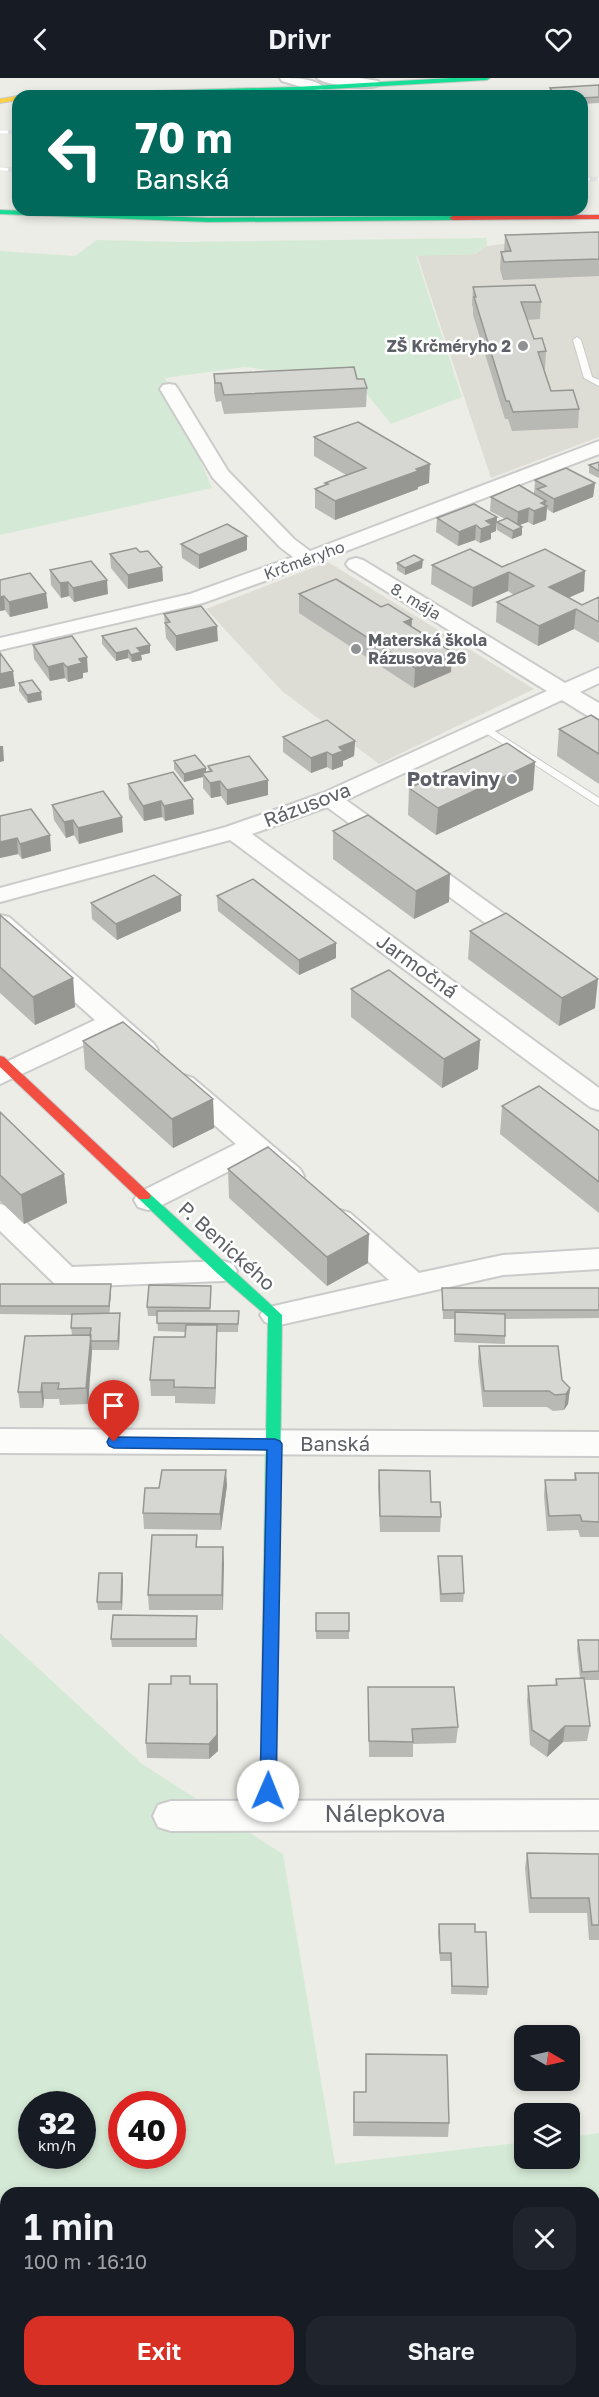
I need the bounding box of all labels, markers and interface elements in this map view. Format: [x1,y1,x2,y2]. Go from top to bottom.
icon: back [24,23,57,56]
text: Drivr [268,23,331,55]
icon: heart [542,23,575,56]
text: 70 m [135,112,232,162]
icon: left [36,114,114,192]
text: Banská [135,163,230,195]
place label: ZŠ Krčméryho 2 [387,336,511,356]
marker: ZŠ Krčméryho 2 [516,339,530,353]
street label: Krčméryho [261,536,347,584]
street label: 8. mája [387,578,445,624]
place label: Materská škola Rázusova 26 [368,630,487,668]
marker: Materská škola Rázusova 26 [349,642,363,656]
place label: Potraviny [407,766,500,790]
marker: Potraviny [505,772,519,786]
street label: Rázusova [260,777,353,832]
street label: Jarmočná [372,928,463,1003]
street label: P. Benického [174,1196,281,1295]
pin [88,1380,139,1442]
icon: arrive [97,1389,130,1422]
street label: Banská [300,1431,370,1455]
position arrow [236,1759,300,1823]
street label: Nálepkova [324,1798,446,1827]
north arrow [514,2025,580,2091]
map controls [514,2025,580,2169]
speed limit sign: 40 [108,2091,186,2169]
button: layers [514,2103,580,2169]
text: 32 [39,2105,75,2141]
text: km/h [38,2136,76,2154]
text: 1 min [24,2205,114,2248]
button: close [513,2207,576,2270]
text: 100 m · 16:10 [24,2249,147,2273]
button: Exit [24,2316,294,2385]
button: Share [306,2316,576,2385]

